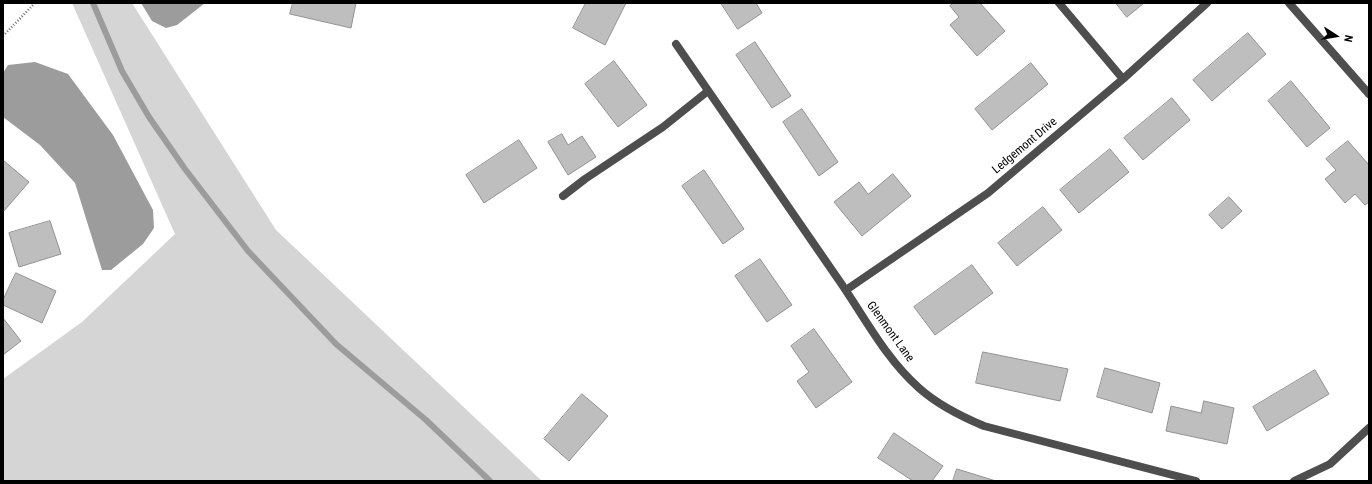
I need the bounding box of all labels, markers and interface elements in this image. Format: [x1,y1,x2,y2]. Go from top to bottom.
north arrow [1316,16,1356,56]
text: N [1341,34,1355,43]
street label: Ledgemont Drive [990,115,1060,177]
street label: Glenmont Lane [863,299,917,365]

